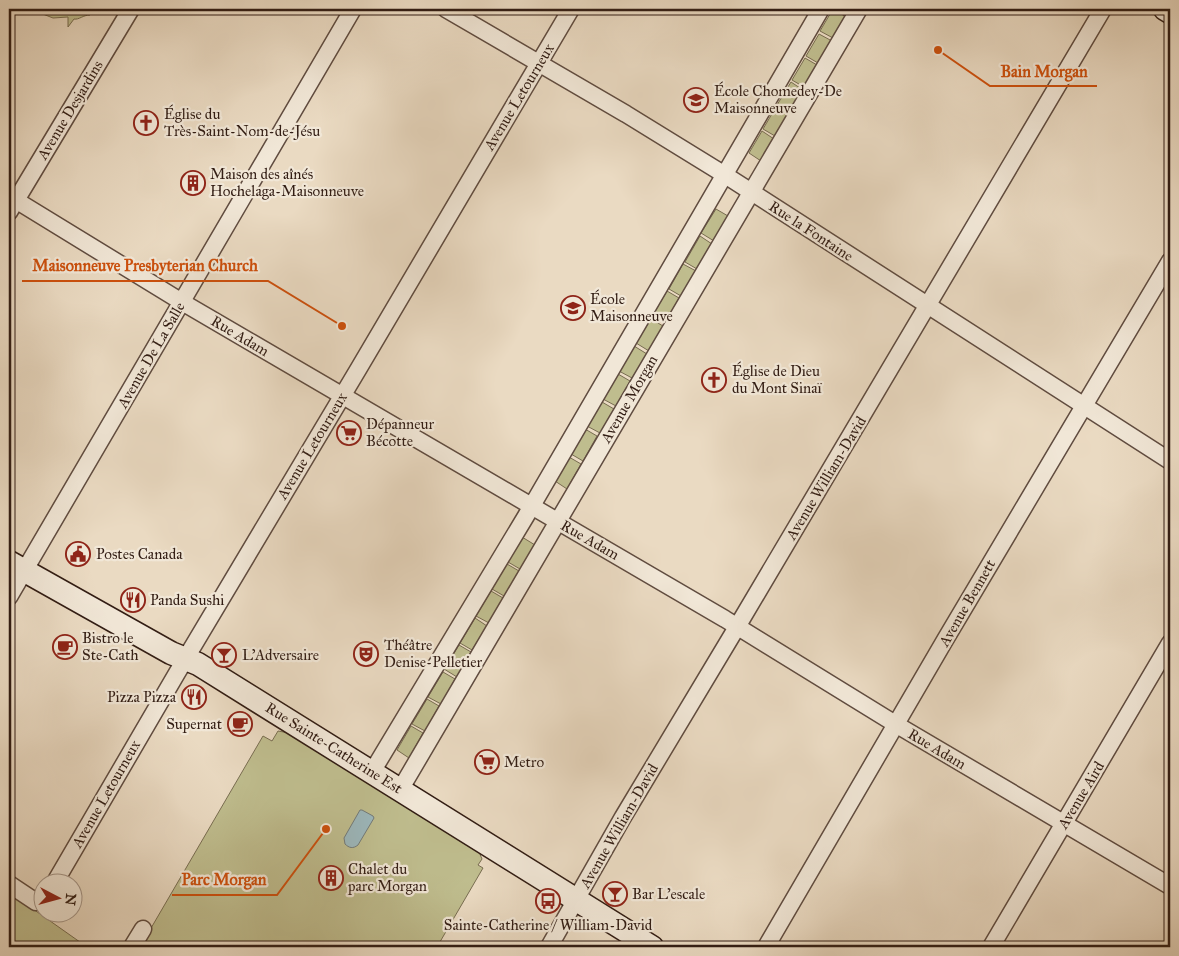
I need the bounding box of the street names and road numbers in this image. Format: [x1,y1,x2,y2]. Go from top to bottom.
street label: Avenue Letourneux [480,40,558,154]
street label: Avenue Desjardins [33,57,107,164]
street label: Rue la Fontaine [765,197,857,265]
street label: Avenue De La Salle [113,299,189,412]
street label: Rue Adam [208,312,273,360]
street label: Avenue Morgan [596,352,661,447]
street label: Avenue Letourneux [273,389,351,503]
street label: Avenue William-David [781,413,870,544]
street label: Rue Adam [558,516,623,564]
street label: Avenue Bennett [934,556,1000,651]
street label: Rue Sainte-Catherine Est [262,698,406,798]
street label: Rue Adam [905,725,970,773]
street label: Avenue Letourneux [67,737,144,852]
street label: Avenue Aird [1053,758,1108,833]
street label: Avenue William-David [575,760,662,892]

